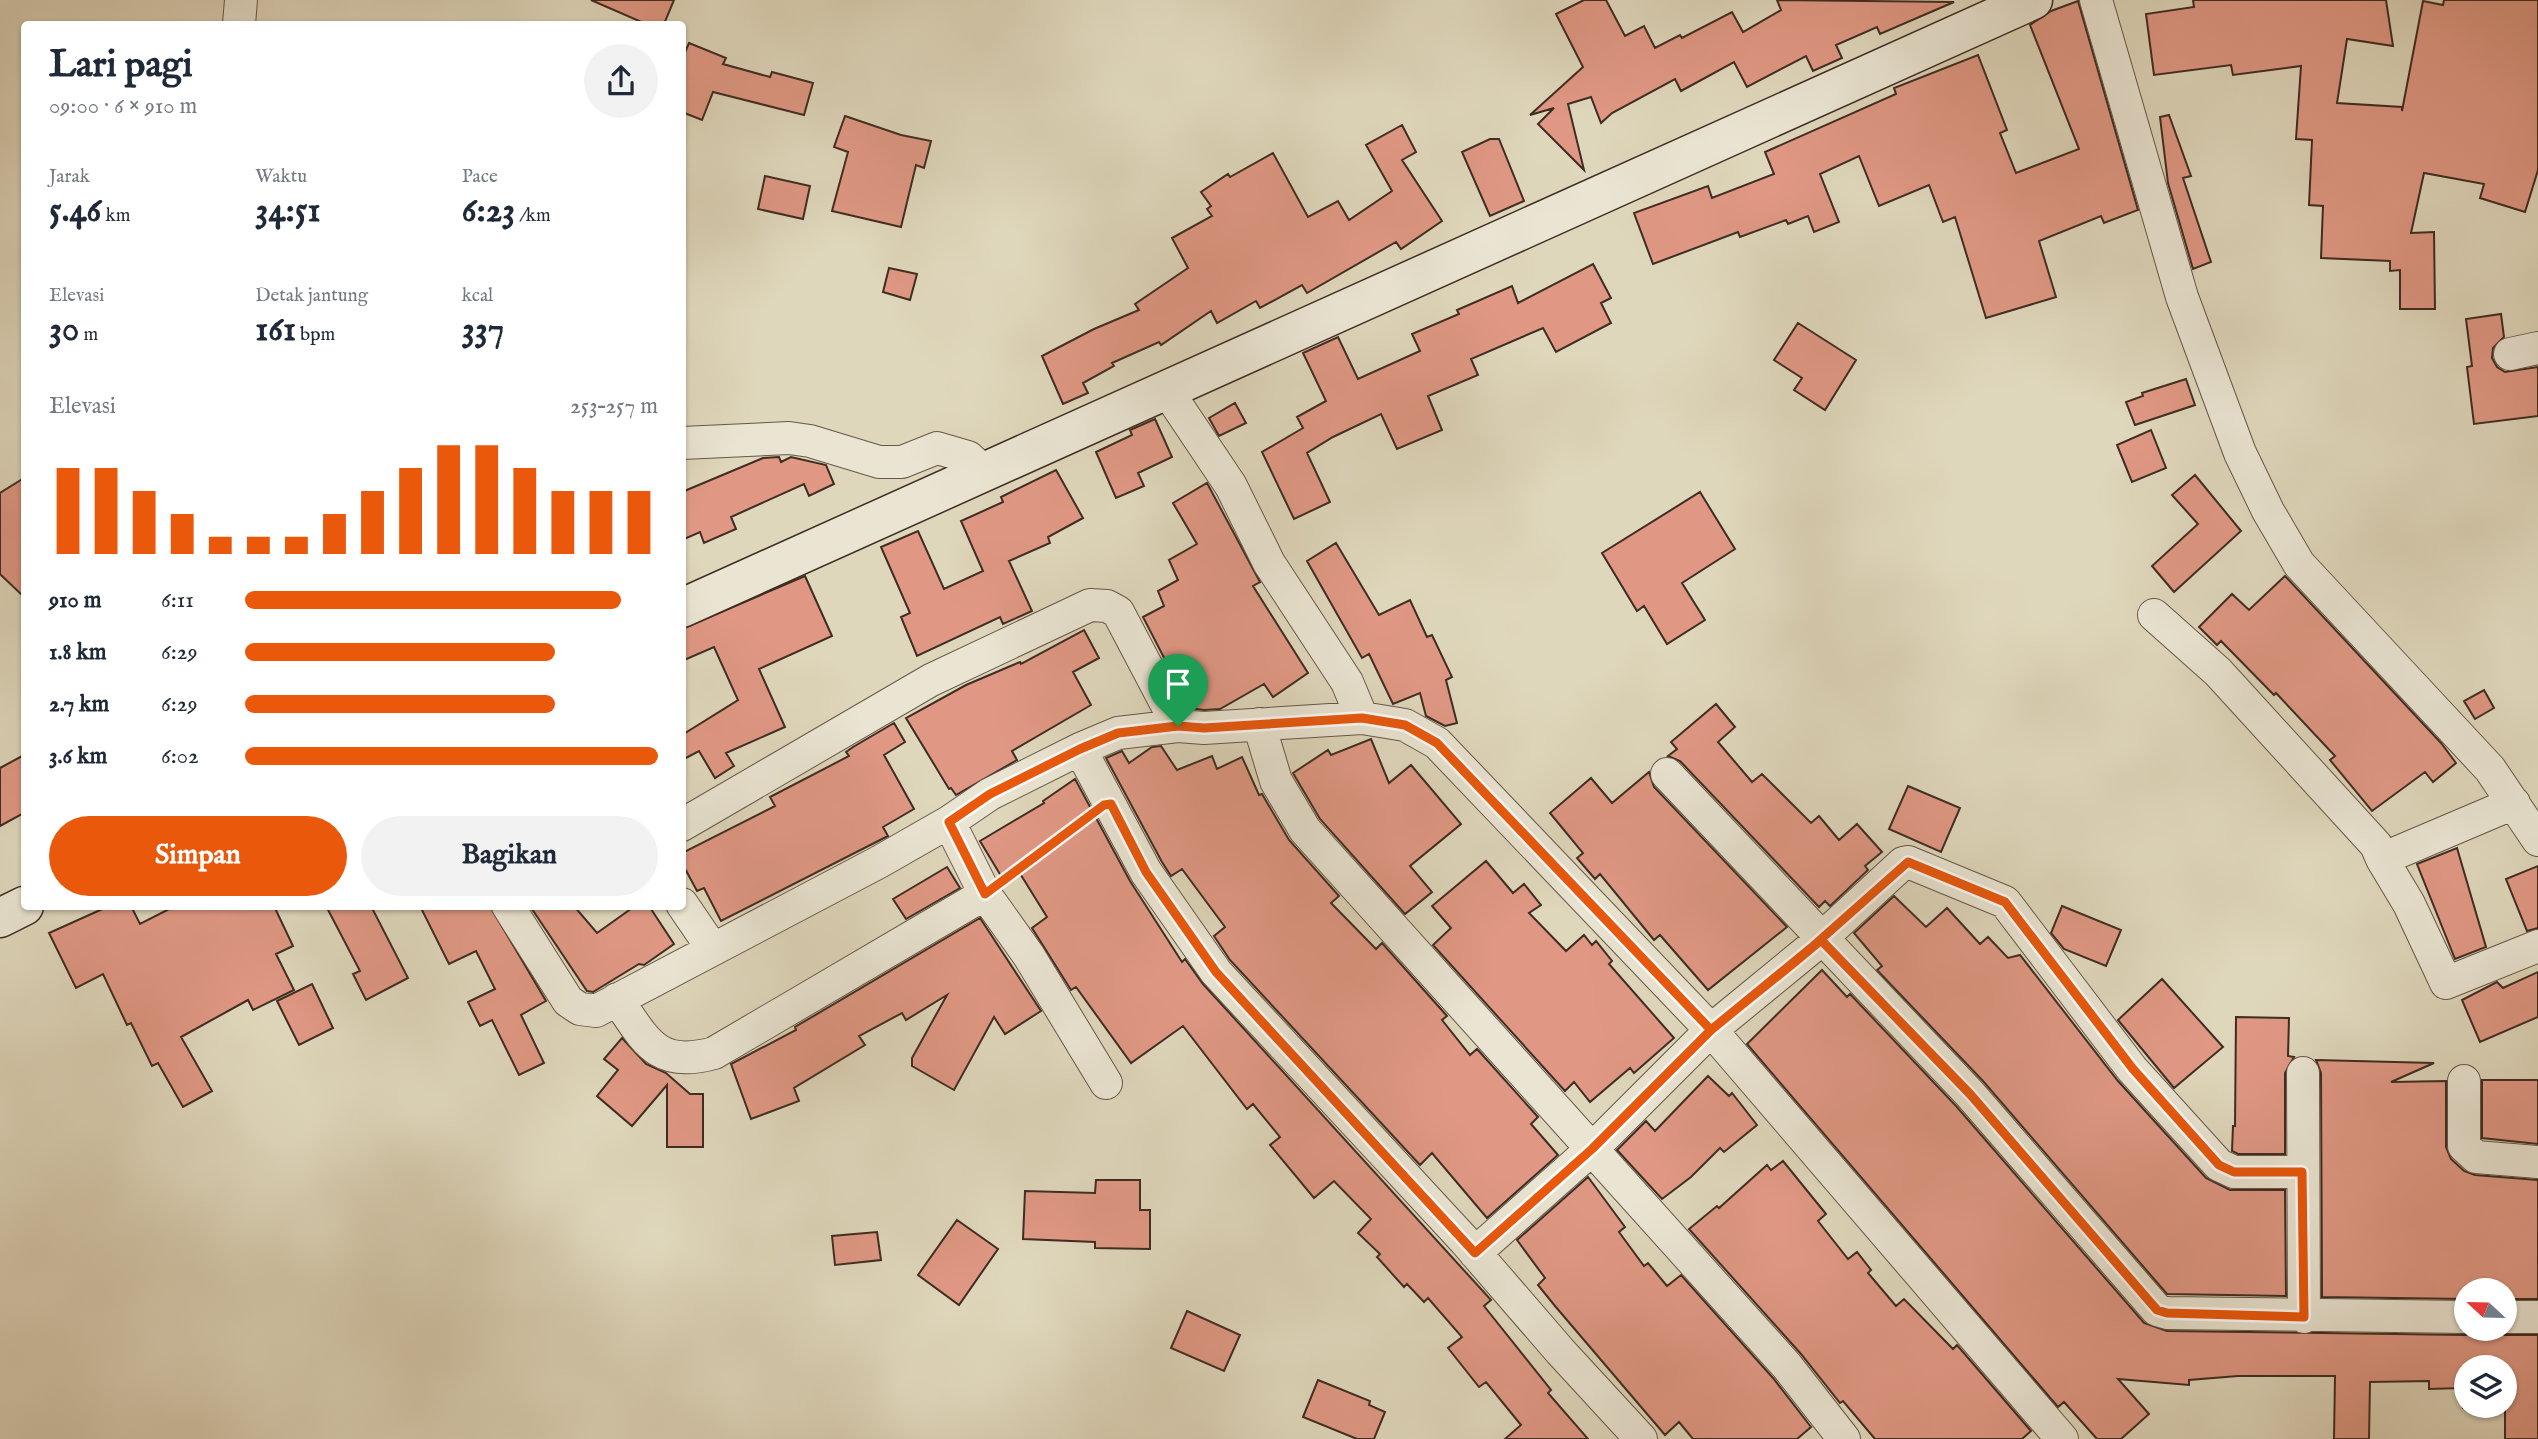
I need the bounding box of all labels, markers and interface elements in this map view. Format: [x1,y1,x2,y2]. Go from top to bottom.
text: Lari pagi [49,42,193,90]
button: share [584,44,658,118]
text: 09:00 · 6 × 910 m [49,92,197,121]
text: Jarak [49,165,90,189]
text: Waktu [255,165,307,189]
text: Pace [462,165,498,189]
text: 5.46 [49,189,101,234]
text: 34:51 [255,189,321,234]
text: 6:23 [462,189,515,234]
text: km [101,204,130,228]
text: /km [515,204,551,228]
text: Elevasi [49,284,104,308]
text: Detak jantung [255,284,368,308]
text: kcal [462,284,493,308]
text: 30 [49,308,79,353]
text: 161 [255,308,296,353]
text: 337 [462,308,504,353]
text: m [79,323,98,347]
text: bpm [296,323,335,347]
text: Elevasi [49,392,116,421]
text: 253–257 m [570,392,658,421]
text: 910 m [49,586,102,615]
text: 6:11 [161,586,194,615]
text: 1.8 km [49,638,107,667]
text: 6:29 [161,638,198,667]
pin [1148,654,1208,726]
icon: arrive [1159,665,1197,703]
text: 2.7 km [49,690,109,719]
text: 6:29 [161,690,198,719]
text: 3.6 km [49,742,107,771]
text: 6:02 [161,742,199,771]
button: Simpan [49,816,347,896]
button: Bagikan [361,816,658,896]
north arrow [2454,1278,2516,1340]
map controls [2454,1278,2517,1418]
button: layers [2454,1355,2517,1418]

